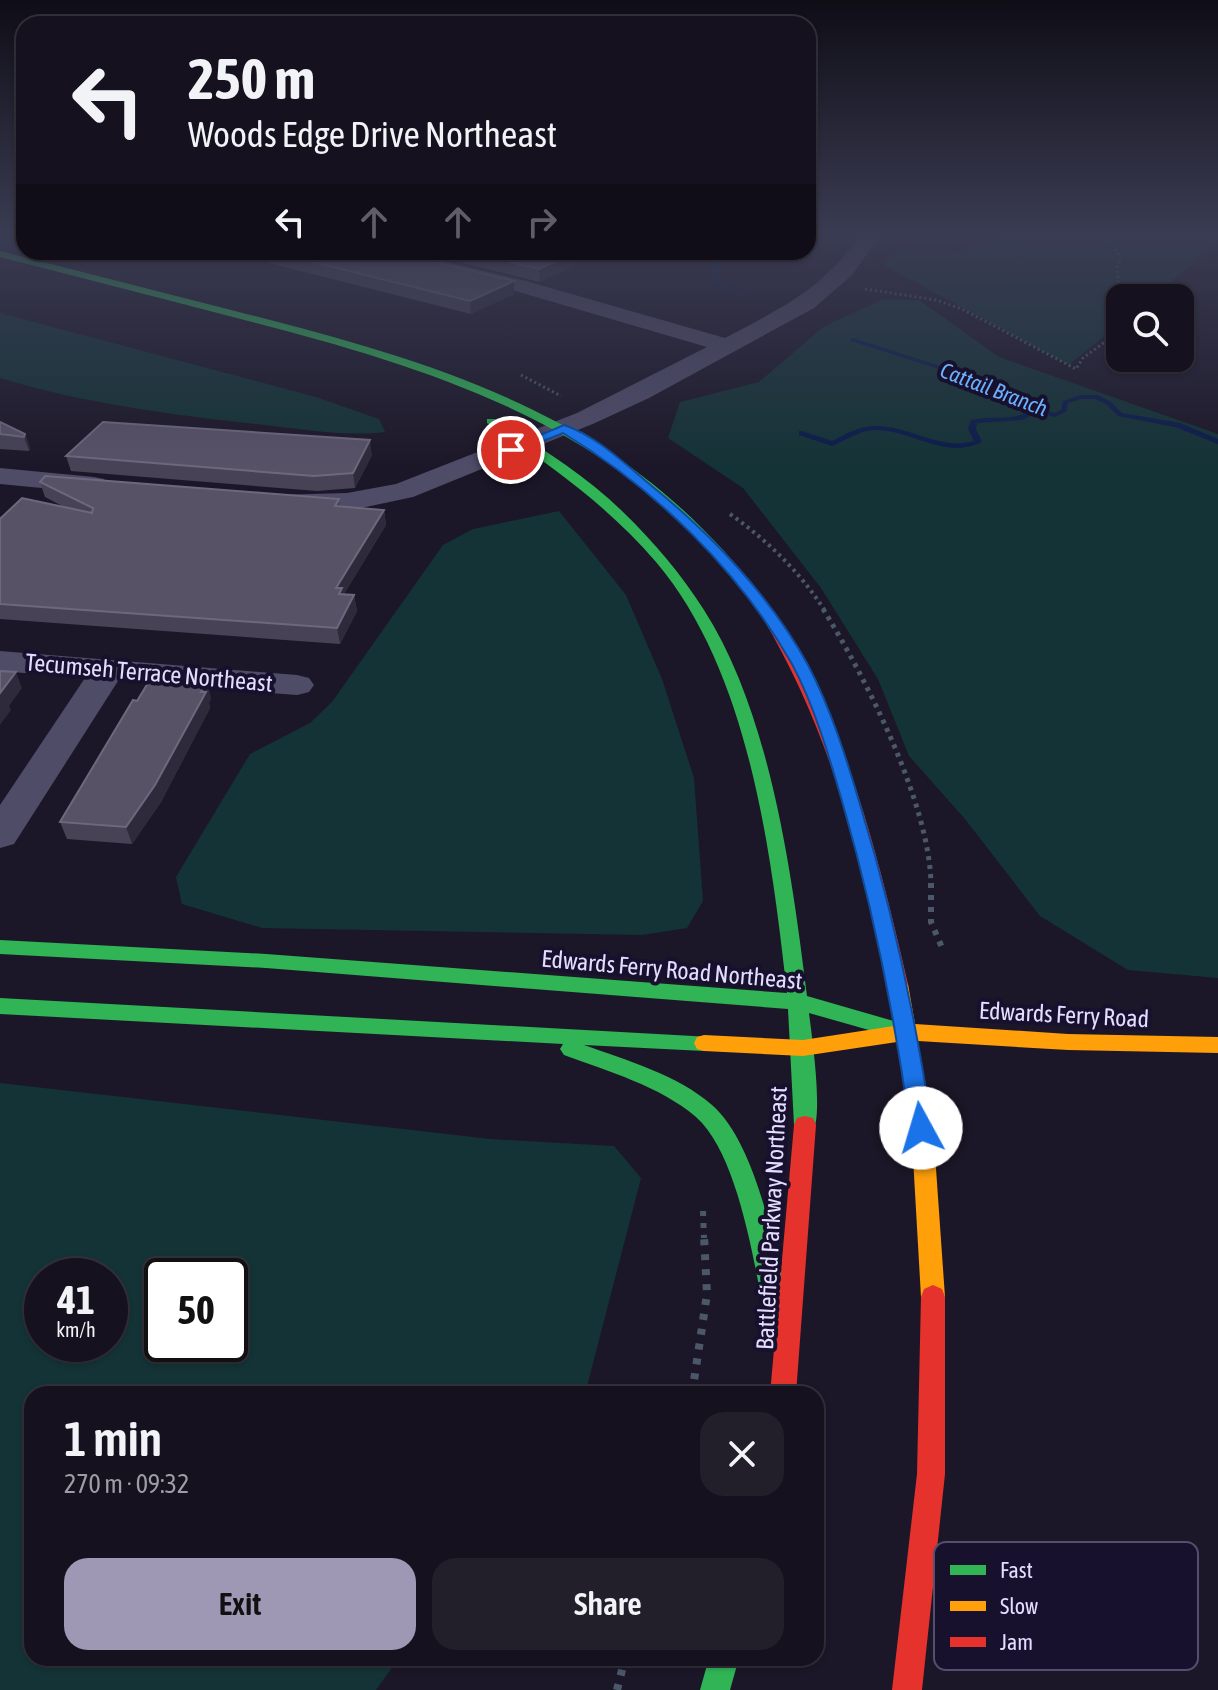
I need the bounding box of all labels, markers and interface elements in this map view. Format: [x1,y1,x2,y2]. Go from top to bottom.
text: 250 m [188,47,315,111]
icon: left [56,48,160,152]
text: Woods Edge Drive Northeast [188,113,557,155]
icon: left [268,200,312,244]
icon: ahead [352,200,396,244]
icon: ahead [436,200,480,244]
icon: right [520,200,564,244]
map controls [1106,284,1194,372]
button: search [1106,284,1194,372]
water label: Cattail Branch [937,357,1052,421]
pin [477,416,545,484]
icon: arrive [489,428,533,472]
street label: Tecumseh Terrace Northeast [24,648,274,697]
street label: Edwards Ferry Road Northeast [540,945,804,994]
street label: Edwards Ferry Road [978,997,1150,1032]
street label: Battlefield Parkway Northeast [751,1085,792,1350]
position arrow [879,1086,963,1170]
speed limit sign: 50 [144,1258,248,1362]
text: 41 [57,1277,95,1322]
text: km/h [56,1318,96,1341]
text: 1 min [64,1411,162,1466]
button: close [700,1412,784,1496]
text: 270 m · 09:32 [64,1469,189,1499]
legend [934,1542,1198,1670]
text: Fast [1000,1557,1033,1583]
button: Exit [64,1558,416,1650]
button: Share [432,1558,784,1650]
text: Slow [1000,1593,1038,1619]
text: Jam [1000,1629,1033,1655]

